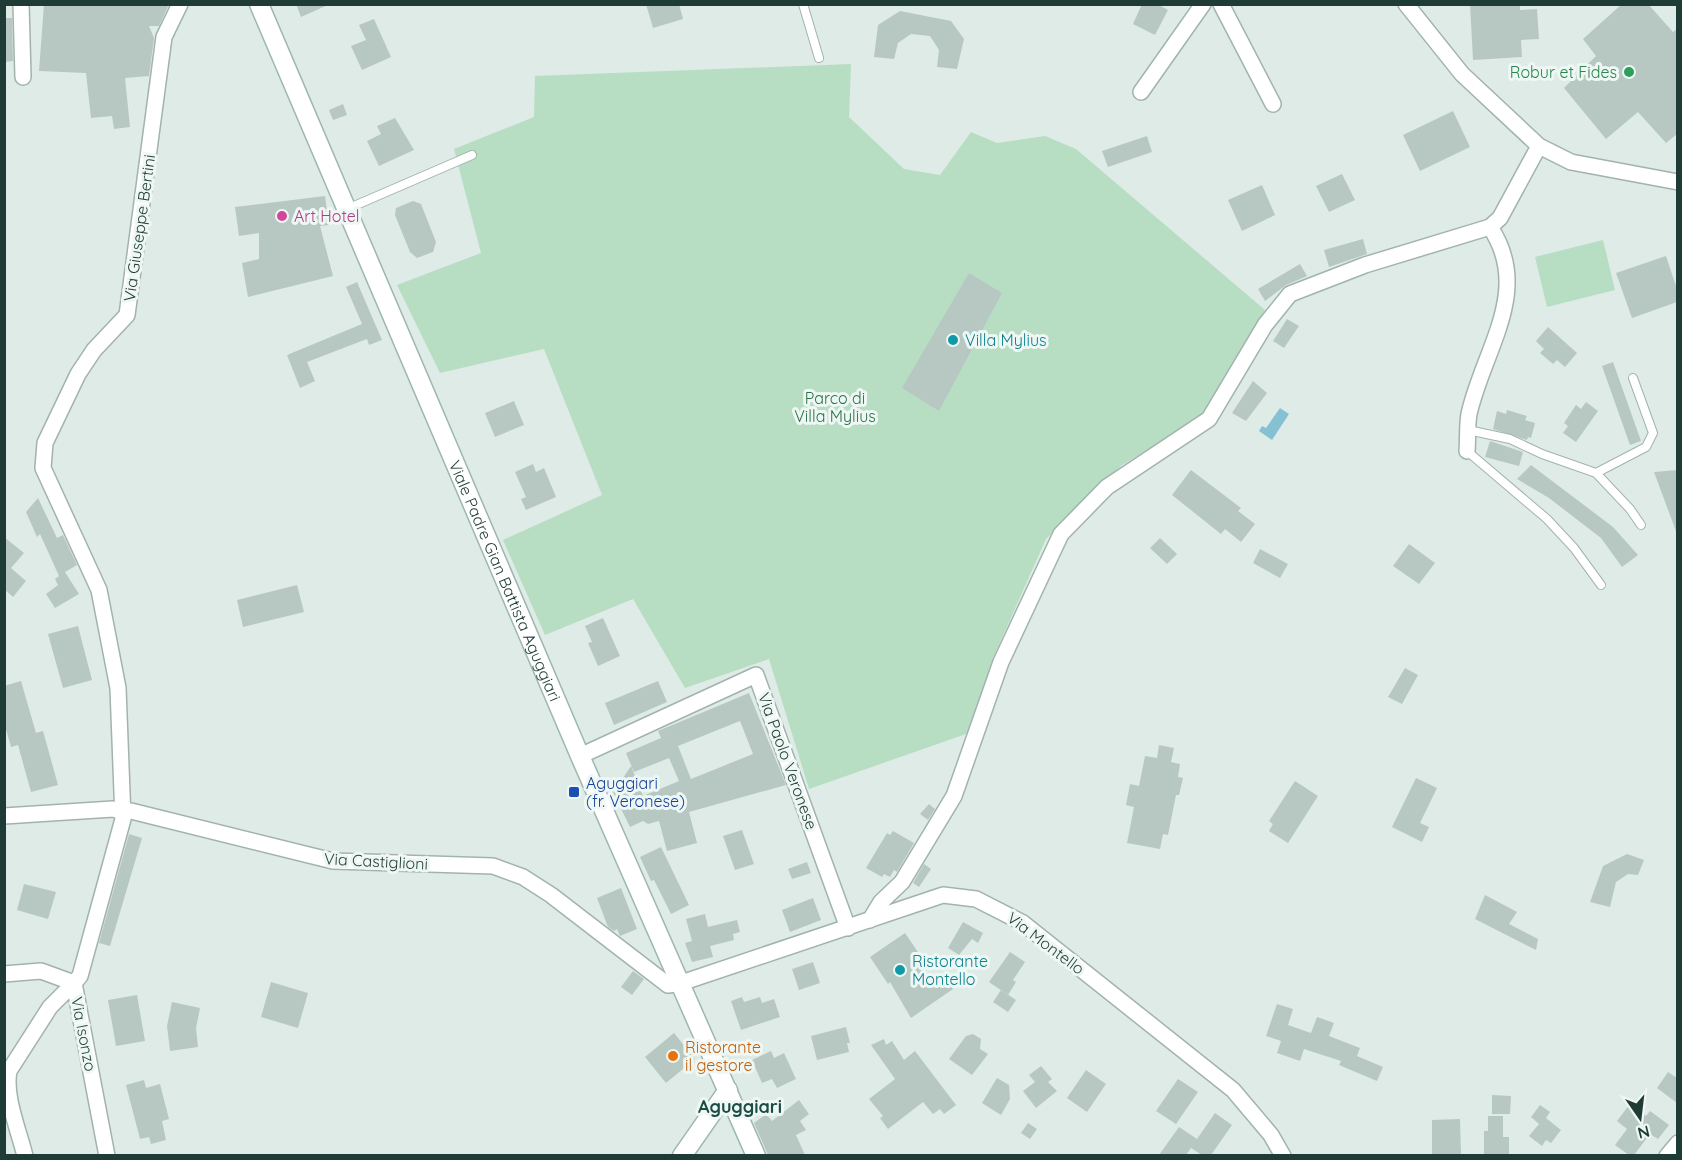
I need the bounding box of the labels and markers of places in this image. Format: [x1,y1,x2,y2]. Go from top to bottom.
place label: Robur et Fides [1510,62,1617,82]
marker: Robur et Fides [1622,65,1636,79]
place label: Art Hotel [294,206,360,226]
marker: Art Hotel [275,209,289,223]
place label: Villa Mylius [965,330,1047,350]
marker: Villa Mylius [946,333,960,347]
place label: Aguggiari (fr. Veronese) [586,773,685,811]
marker: Aguggiari (fr. Veronese) [567,785,581,799]
place label: Ristorante Montello [912,951,988,989]
marker: Ristorante Montello [893,963,907,977]
place label: Ristorante il gestore [685,1037,761,1075]
marker: Ristorante il gestore [666,1049,680,1063]

